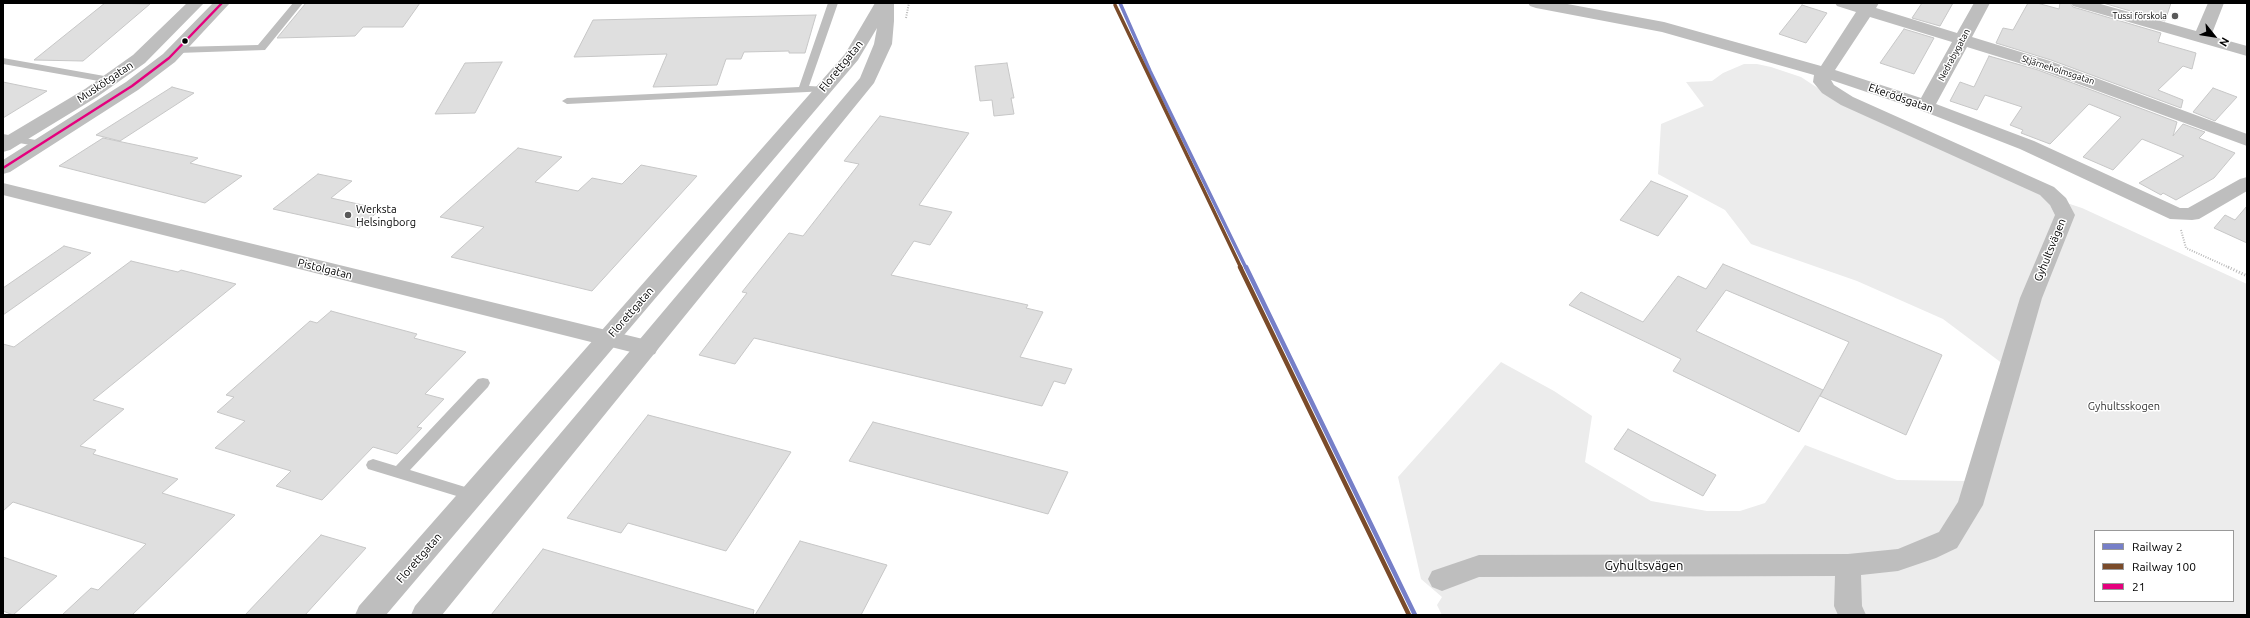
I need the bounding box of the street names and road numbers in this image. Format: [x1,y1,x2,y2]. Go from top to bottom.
street label: Nedrabygatan [1936,27,1972,83]
street label: Florettgatan [816,38,866,94]
street label: Stjärneholmsgatan [2020,53,2096,87]
street label: Muskötgatan [74,58,136,106]
street label: Ekerödsgatan [1867,81,1935,115]
street label: Gyhultsvägen [2031,217,2069,283]
street label: Pistolgatan [296,256,354,282]
street label: Florettgatan [606,284,656,340]
street label: Florettgatan [394,530,444,586]
street label: Gyhultsvägen [1605,558,1683,574]

